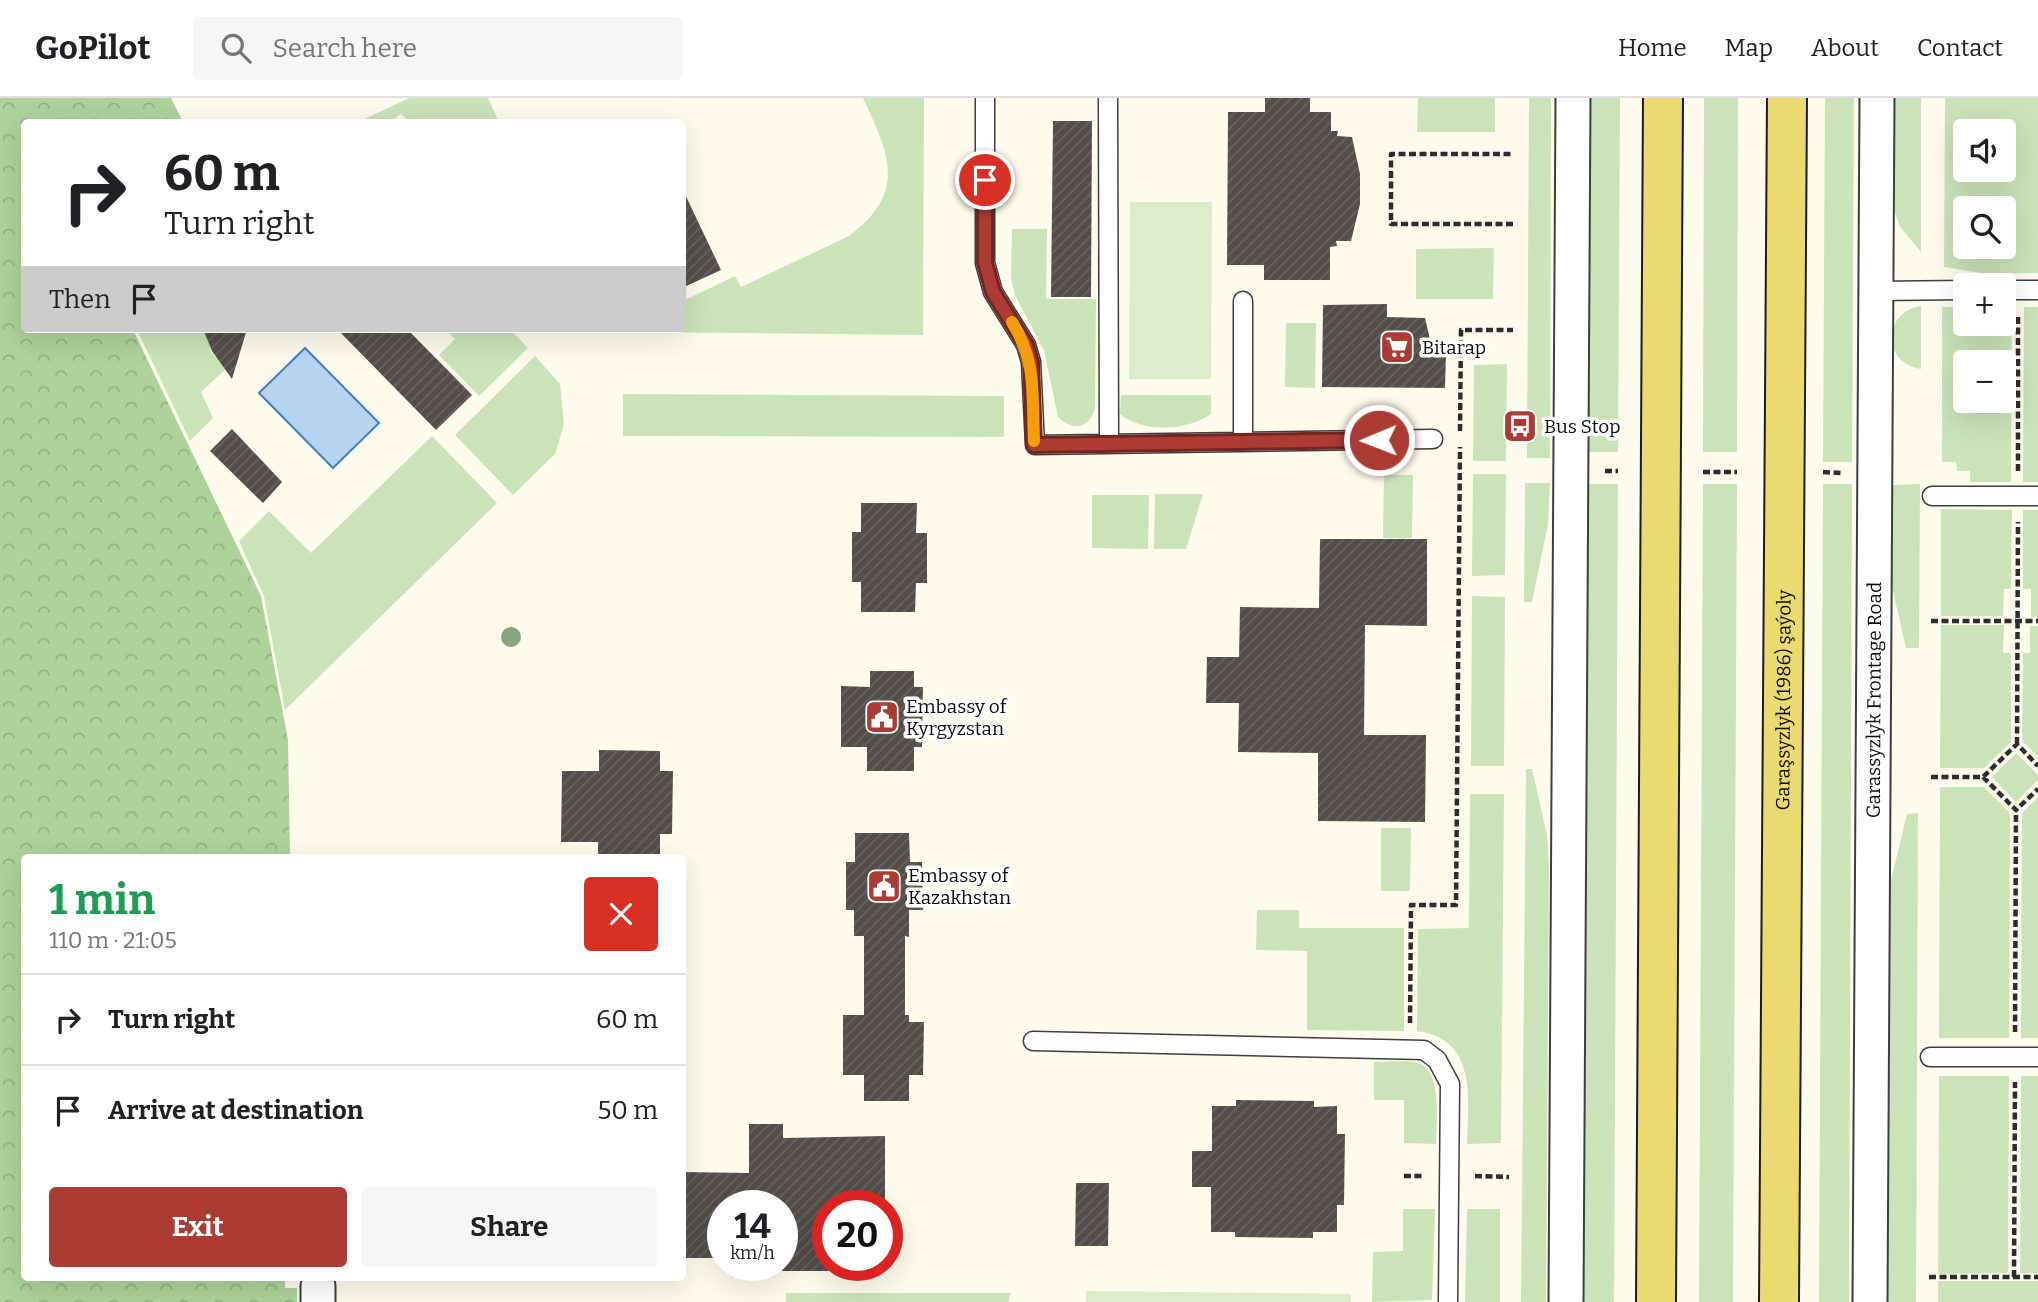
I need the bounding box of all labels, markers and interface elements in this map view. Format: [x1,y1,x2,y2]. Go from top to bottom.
search box [193,17,683,80]
text: GoPilot [35,28,151,68]
icon: search [217,29,255,67]
text: Search here [273,33,417,64]
text: Home [1618,34,1687,62]
text: Map [1725,34,1773,62]
text: About [1811,34,1879,62]
text: Contact [1917,34,2003,62]
map controls [1953,119,2016,413]
button: sound [1953,119,2016,182]
text: 60 m [164,144,280,203]
icon: right [49,147,140,238]
pin [955,150,1015,210]
icon: arrive [966,161,1004,199]
button: search [1953,196,2016,259]
text: Turn right [164,204,315,242]
button: + [1953,273,2016,336]
icon: arrive [125,280,163,318]
text: Then [49,284,111,315]
supermarket icon: Bitarap [1378,328,1416,366]
place label: Bitarap [1422,336,1486,359]
button: − [1953,350,2016,413]
position arrow [1342,403,1416,477]
bus stop icon: Bus Stop [1501,407,1539,445]
place label: Bus Stop [1544,415,1621,438]
street label: Garassyzlyk Frontage Road [1861,582,1886,818]
street label: Garaşsyzlyk (1986) şaýoly [1771,589,1795,811]
place label: Embassy of Kyrgyzstan [906,695,1008,740]
public building icon: Embassy of Kyrgyzstan [863,698,901,736]
place label: Embassy of Kazakhstan [908,864,1011,909]
public building icon: Embassy of Kazakhstan [865,867,903,905]
text: 1 min [49,875,155,925]
button: close [584,877,658,951]
text: 110 m · 21:05 [49,926,177,954]
icon: right [49,1001,87,1039]
text: Turn right [108,1004,235,1035]
text: 60 m [596,1004,658,1035]
icon: arrive [49,1092,87,1130]
text: Arrive at destination [108,1095,363,1126]
text: 50 m [597,1095,658,1126]
button: Exit [49,1187,347,1267]
button: Share [361,1187,658,1267]
speed limit sign: 20 [812,1190,903,1281]
text: 14 [734,1205,771,1247]
text: km/h [730,1242,775,1264]

